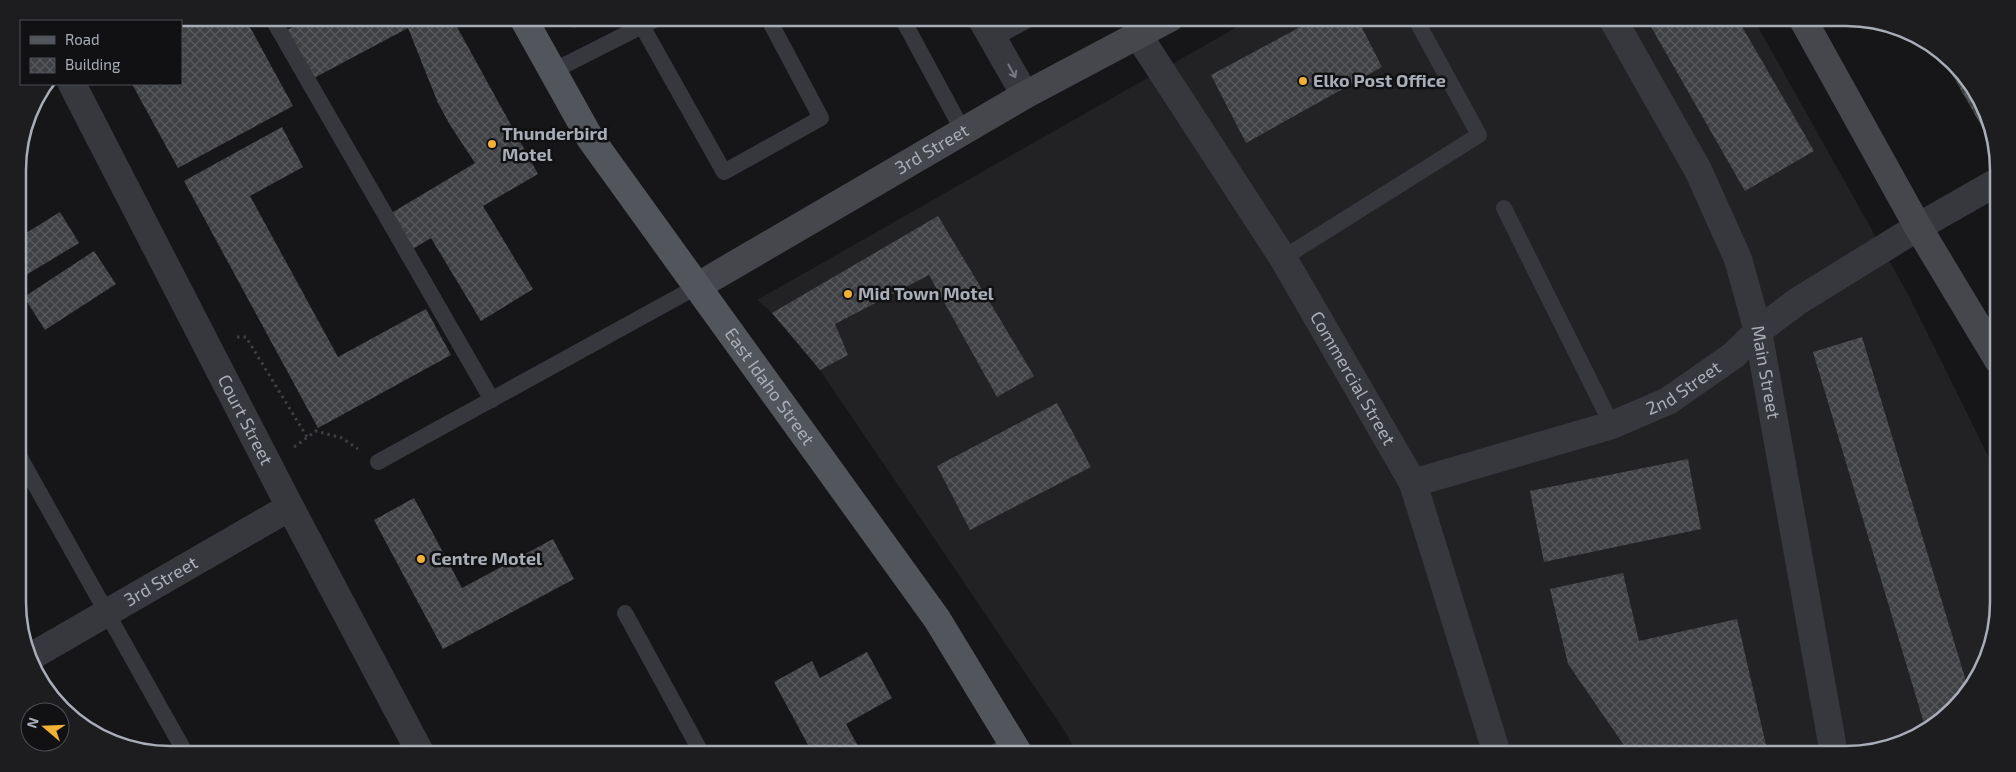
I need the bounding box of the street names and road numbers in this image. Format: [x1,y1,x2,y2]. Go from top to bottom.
street label: 3rd Street [891,118,972,178]
street label: Commercial Street [1306,307,1401,449]
street label: East Idaho Street [720,323,820,449]
street label: Main Street [1747,324,1786,421]
street label: 2nd Street [1642,355,1725,419]
street label: Court Street [214,371,279,469]
street label: 3rd Street [120,551,201,611]

